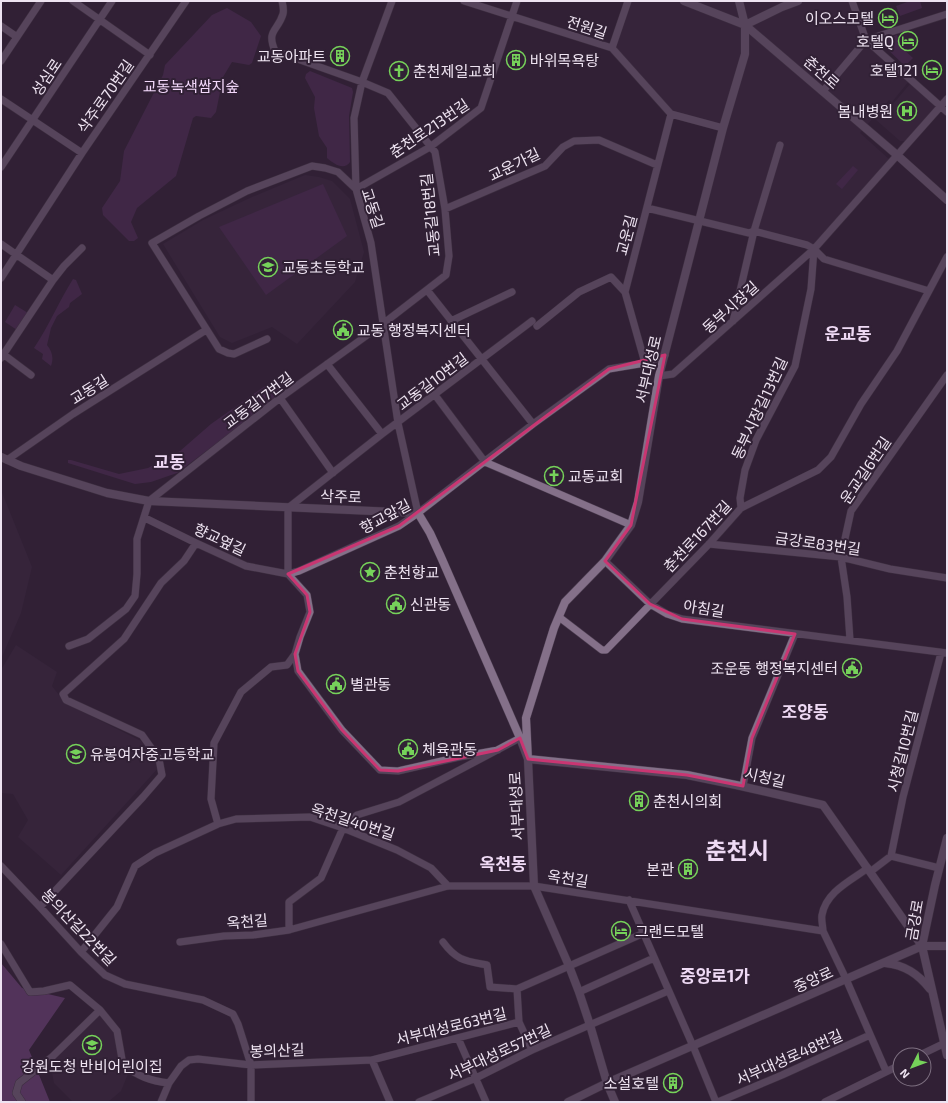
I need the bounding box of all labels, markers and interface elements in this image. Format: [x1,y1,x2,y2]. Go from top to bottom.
hotel icon: 이오스모텔 [877,7,899,29]
place label: 이오스모텔 [805,9,874,27]
street label: 전원길 [565,12,609,42]
hotel icon: 호텔Q [897,30,919,52]
place label: 호텔Q [856,32,894,51]
building icon: 교동아파트 [329,45,351,67]
place label: 교동아파트 [257,47,326,65]
building icon: 바위목욕탕 [505,49,527,71]
place label: 바위목욕탕 [530,51,599,69]
street label: 춘천로 [800,52,844,92]
street label: 성심로 [27,55,65,99]
street label: 삭주로70번길 [73,56,137,136]
hotel icon: 호텔121 [921,59,943,81]
church icon: 춘천제일교회 [388,60,410,82]
place label: 호텔121 [870,61,918,79]
place label: 춘천제일교회 [413,62,496,80]
park label: 교동녹색쌈지숲 [143,77,239,95]
street label: 춘천로213번길 [386,95,472,161]
hospital icon: 봄내병원 [896,100,918,122]
place label: 봄내병원 [838,102,893,120]
street label: 교운가길 [485,144,543,184]
street label: 교동길18번길 [417,172,443,258]
street label: 교동길 [358,186,388,230]
street label: 교운길 [612,213,640,257]
school or university icon: 교동초등학교 [257,256,279,278]
place label: 교동초등학교 [282,258,365,276]
street label: 동부시장길 [698,277,762,337]
public building icon: 교동 행정복지센터 [332,319,354,341]
place label: 교동 행정복지센터 [357,321,471,339]
district label: 운교동 [825,323,872,343]
street label: 서부대성로 [631,333,665,405]
street label: 교동길10번길 [393,349,471,413]
street label: 동부시장길13번길 [727,354,791,462]
street label: 교동길17번길 [220,368,296,432]
street label: 교동길 [67,370,111,408]
street label: 운교길6번길 [836,433,894,507]
district label: 교동 [153,451,185,471]
church icon: 교동교회 [543,465,565,487]
place label: 교동교회 [568,467,623,485]
street label: 삭주로 [320,486,362,506]
street label: 향교앞길 [356,495,414,537]
street label: 춘천로167번길 [659,496,735,576]
street label: 향교옆길 [191,519,249,559]
street label: 금강로83번길 [774,528,862,558]
place icon: 춘천향교 [359,561,381,583]
place label: 춘천향교 [384,563,439,581]
public building icon: 신관동 [385,593,407,615]
place label: 신관동 [410,595,451,613]
street label: 아침길 [682,596,726,620]
public building icon: 조운동 행정복지센터 [841,657,863,679]
place label: 조운동 행정복지센터 [710,659,838,677]
public building icon: 별관동 [325,673,347,695]
place label: 별관동 [350,675,391,693]
district label: 조양동 [782,701,829,721]
street label: 시청길10번길 [883,708,921,794]
public building icon: 체육관동 [397,738,419,760]
place label: 체육관동 [422,740,477,758]
school or university icon: 유봉여자중고등학교 [65,743,87,765]
place label: 유봉여자중고등학교 [90,745,214,763]
street label: 시청길 [743,764,787,790]
street label: 서부대성로 [505,771,527,841]
building icon: 춘천시의회 [628,790,650,812]
place label: 춘천시의회 [653,792,722,810]
street label: 옥천길40번길 [309,799,397,843]
district label: 춘천시 [705,836,769,864]
district label: 옥천동 [480,853,527,873]
building icon: 본관 [677,858,699,880]
place label: 본관 [646,860,674,878]
street label: 옥천길 [546,866,590,890]
street label: 봉의산길22번길 [38,885,120,969]
street label: 금강로 [902,898,926,942]
street label: 옥천길 [226,910,268,932]
hotel icon: 그랜드모텔 [610,920,632,942]
place label: 그랜드모텔 [635,922,704,940]
street label: 중앙로 [790,962,836,996]
district label: 중앙로1가 [680,965,750,985]
street label: 서부대성로63번길 [394,1004,508,1048]
street label: 서부대성로57번길 [444,1020,554,1084]
street label: 서부대성로48번길 [733,1025,845,1089]
school or university icon: 강원도청 반비어린이집 [81,1034,103,1056]
street label: 봉의산길 [249,1040,305,1060]
north arrow [892,1047,932,1087]
place label: 강원도청 반비어린이집 [21,1057,163,1075]
text: N [897,1067,912,1081]
building icon: 소설호텔 [662,1072,684,1094]
place label: 소설호텔 [604,1074,659,1092]

